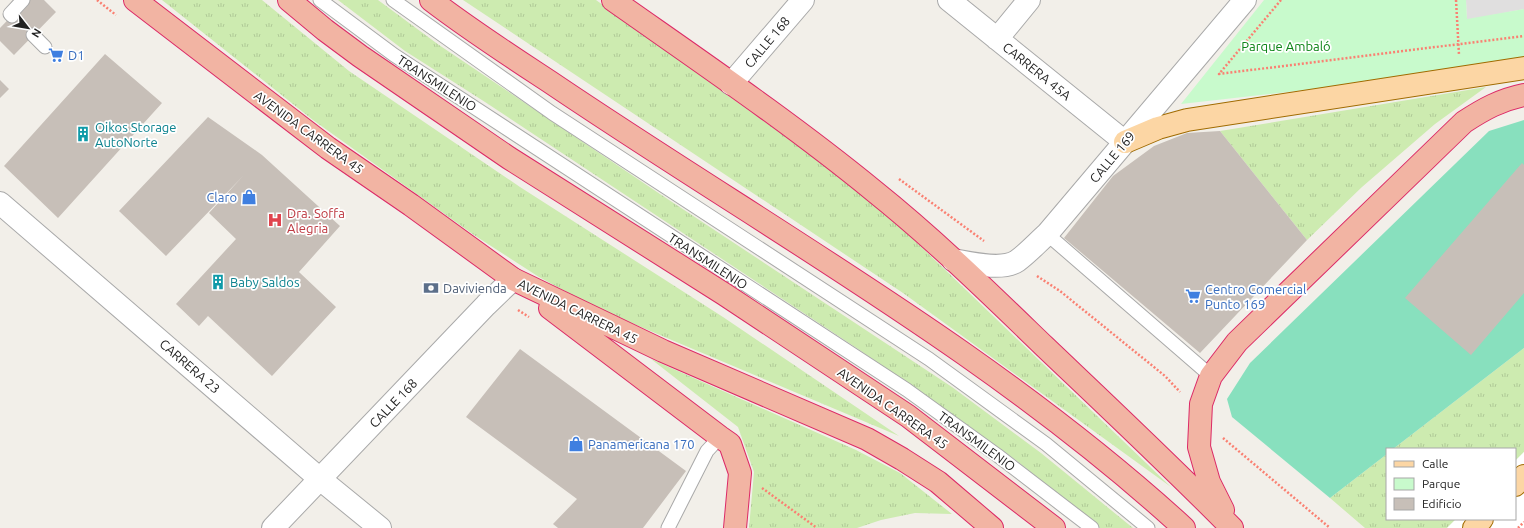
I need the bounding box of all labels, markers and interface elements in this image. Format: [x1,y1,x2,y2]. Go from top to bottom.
north arrow [8,8,48,48]
street label: CALLE 168 [742,14,792,70]
text: N [29,27,44,40]
street label: CARRERA 45A [1000,39,1074,103]
park label: Parque Ambaló [1241,39,1331,53]
supermarket icon: D1 [47,46,65,64]
place label: D1 [68,48,85,62]
street label: TRANSMILENIO [395,52,479,114]
street label: AVENIDA CARRERA 45 [252,88,366,176]
place label: Oikos Storage AutoNorte [95,120,177,149]
building icon: Oikos Storage AutoNorte [74,125,92,143]
street label: CALLE 169 [1087,129,1137,185]
shop icon: Claro [240,188,258,206]
place label: Claro [206,190,237,204]
place label: Dra. Soffa Alegria [287,206,345,235]
hospital icon: Dra. Soffa Alegria [266,211,284,229]
street label: TRANSMILENIO [666,230,750,292]
building icon: Baby Saldos [209,273,227,291]
place label: Baby Saldos [230,275,300,289]
street label: AVENIDA CARRERA 45 [516,276,640,346]
bank icon: Davivienda [422,279,440,297]
place label: Davivienda [443,281,507,295]
place label: Centro Comercial Punto 169 [1205,282,1307,311]
supermarket icon: Centro Comercial Punto 169 [1184,287,1202,305]
street label: CARRERA 23 [157,336,223,396]
street label: AVENIDA CARRERA 45 [835,365,951,451]
street label: CALLE 168 [366,376,420,430]
street label: TRANSMILENIO [936,408,1018,474]
shop icon: Panamericana 170 [567,435,585,453]
place label: Panamericana 170 [588,437,695,451]
legend [1386,448,1516,520]
text: Calle [1422,457,1448,470]
text: Parque [1422,477,1460,490]
text: Edificio [1422,497,1462,510]

